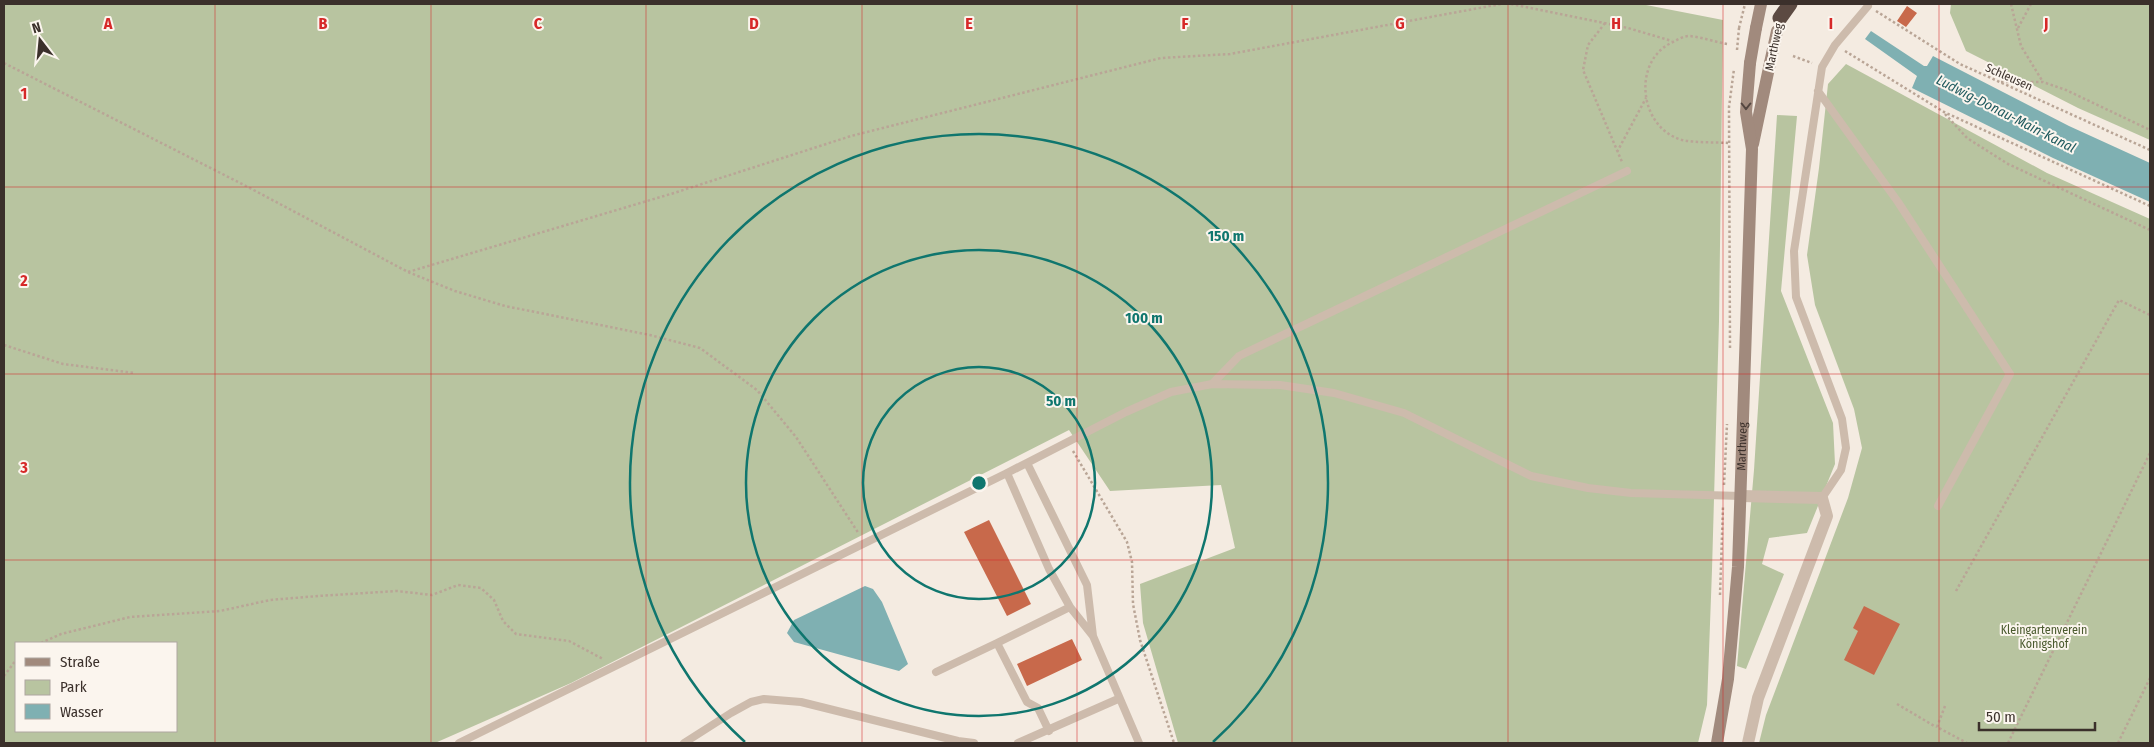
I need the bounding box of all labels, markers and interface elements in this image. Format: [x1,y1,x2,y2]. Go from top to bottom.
text: A [103,14,113,33]
text: B [319,14,328,33]
text: C [534,14,543,33]
text: D [749,14,759,33]
text: E [965,14,973,33]
text: F [1181,14,1189,33]
text: G [1395,14,1405,33]
text: H [1611,14,1621,33]
text: I [1829,14,1833,33]
text: J [2043,14,2048,33]
north arrow [15,15,65,65]
text: N [30,19,43,37]
street label: Marthweg [1762,22,1786,72]
street label: Schleusen [1983,60,2035,94]
water label: Ludwig-Donau-Main-Kanal [1934,71,2079,157]
text: 1 [21,84,27,103]
one-way arrow [1741,103,1751,111]
text: 150 m [1208,227,1244,245]
text: 2 [19,271,28,290]
text: 100 m [1125,309,1163,327]
text: 50 m [1046,392,1076,410]
street label: Marthweg [1734,422,1750,471]
text: 3 [19,458,28,477]
centre of rings [970,474,988,492]
park label: Kleingartenverein Königshof [2001,623,2087,651]
legend [15,642,178,732]
text: Straße [60,653,100,671]
text: Park [60,678,87,696]
scale bar [1979,700,2095,732]
text: Wasser [60,703,104,721]
text: 50 m [1986,708,2016,726]

